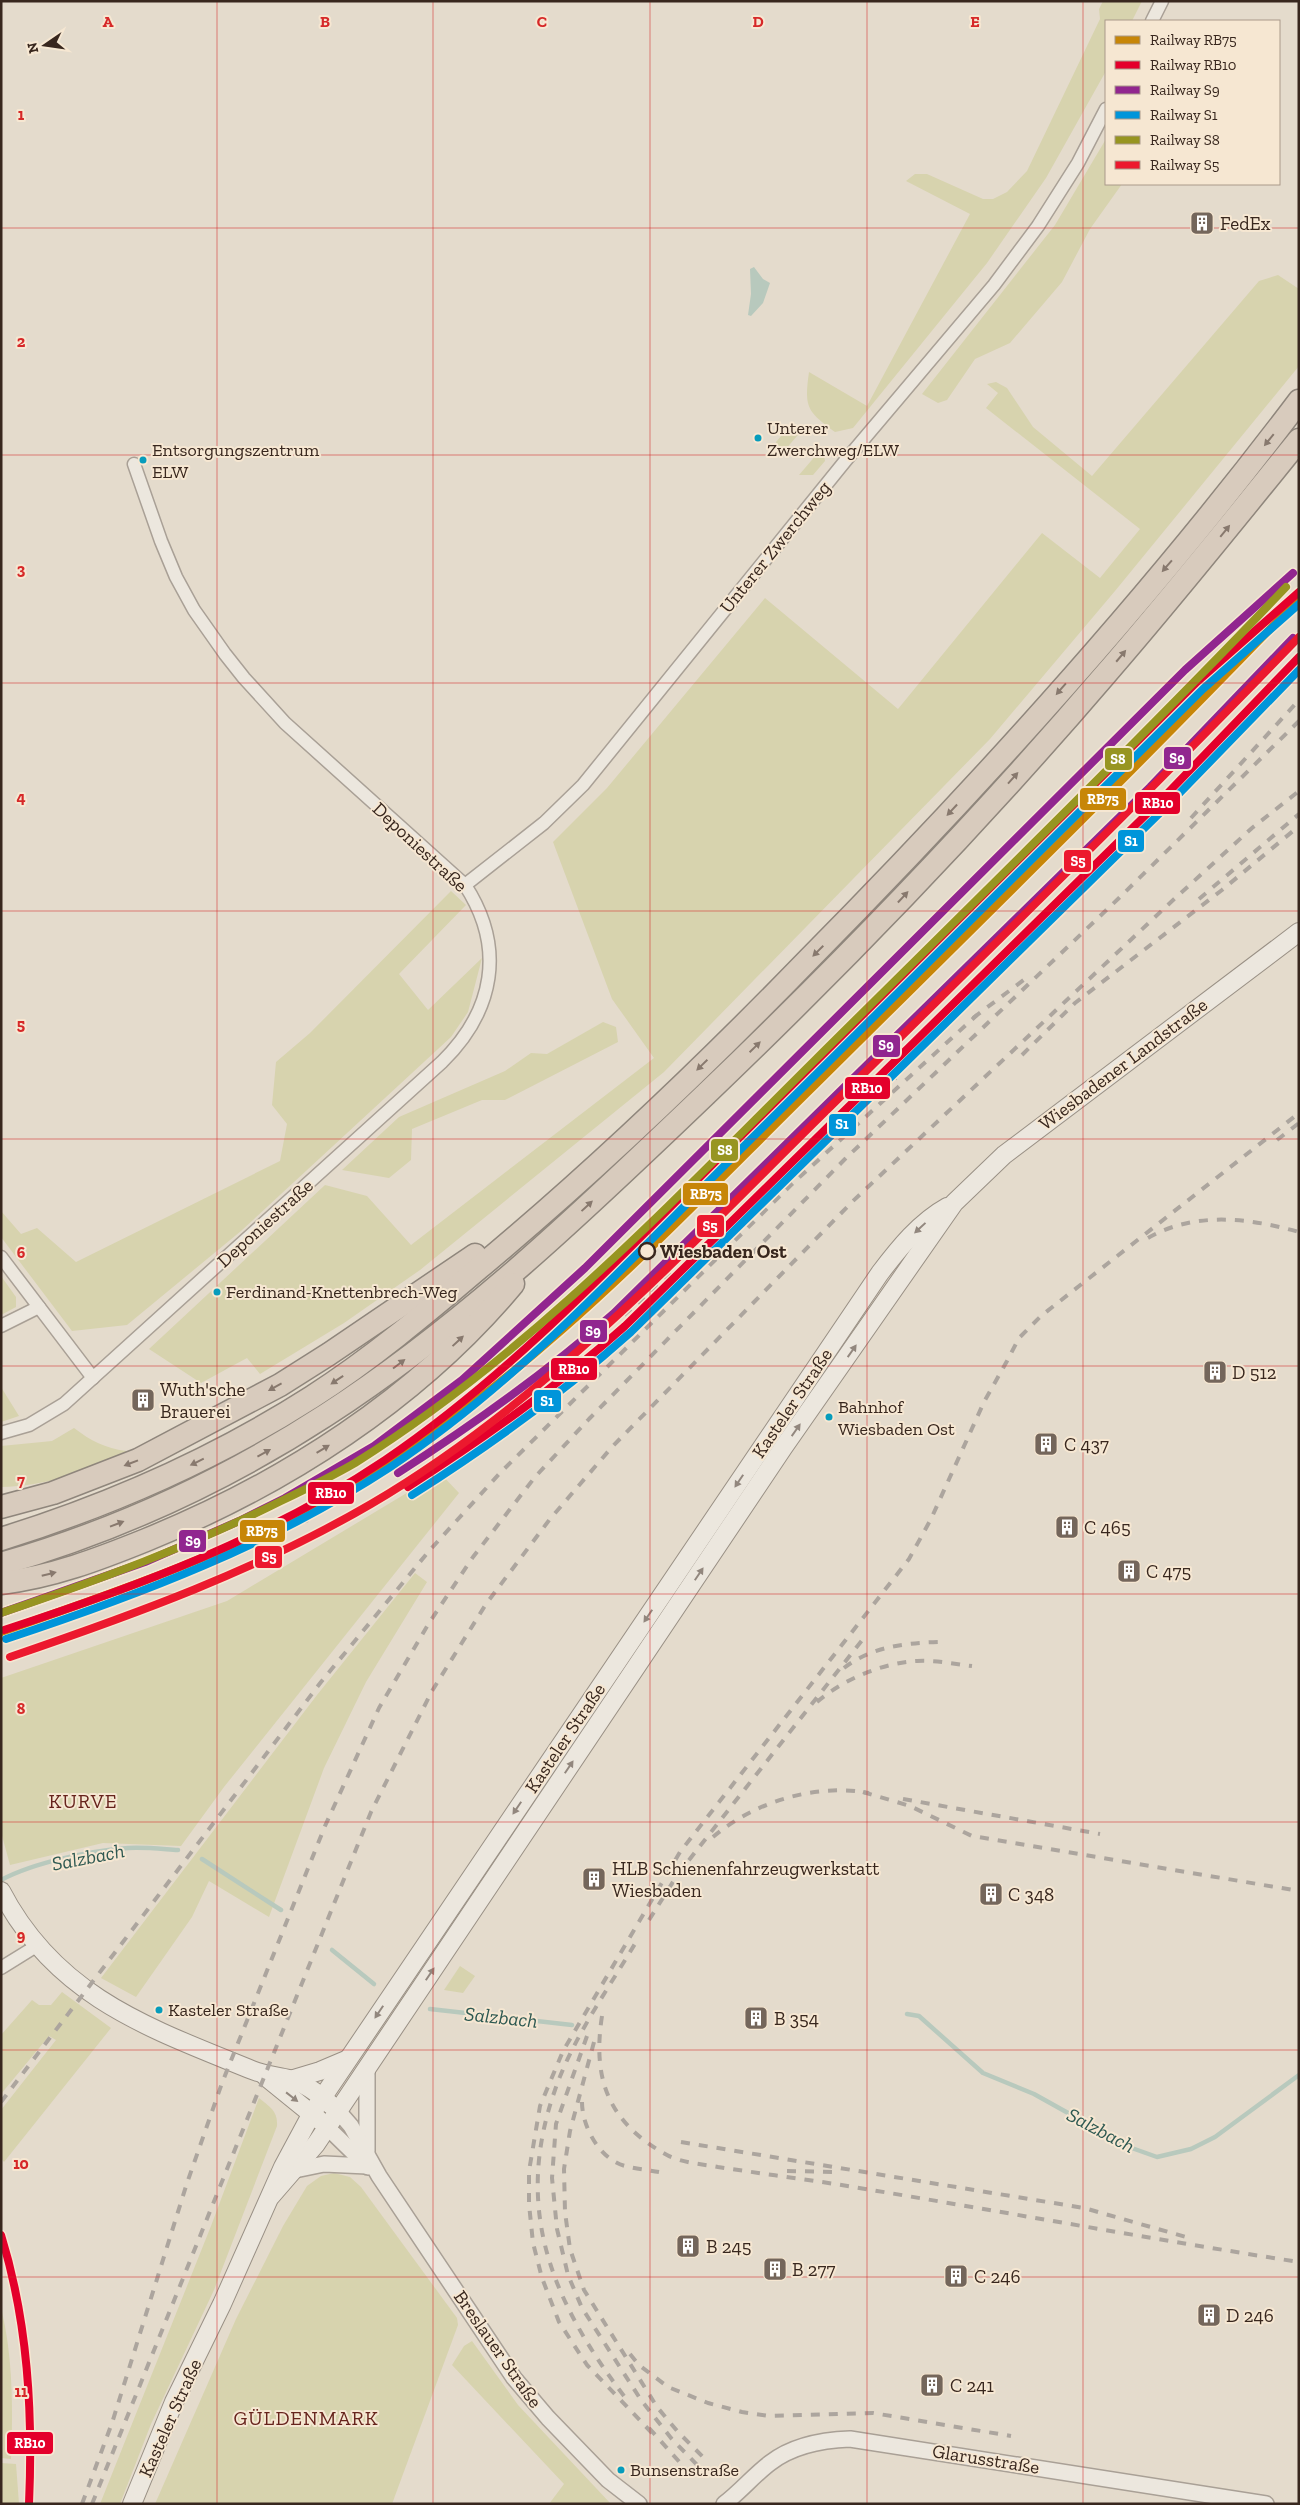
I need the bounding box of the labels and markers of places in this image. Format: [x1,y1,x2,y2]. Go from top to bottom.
building icon: FedEx [1189,210,1215,236]
place label: FedEx [1220,212,1271,235]
place label: Unterer Zwerchweg/ELW [767,417,899,461]
marker: Unterer Zwerchweg/ELW [753,433,763,443]
place label: Entsorgungszentrum ELW [152,439,320,483]
marker: Entsorgungszentrum ELW [138,455,148,465]
place label: Wiesbaden Ost [660,1240,787,1263]
marker: Wiesbaden Ost [638,1242,656,1260]
place label: Ferdinand-Knettenbrech-Weg [226,1281,458,1303]
marker: Ferdinand-Knettenbrech-Weg [212,1287,222,1297]
building icon: D 512 [1202,1359,1228,1385]
place label: D 512 [1232,1361,1277,1384]
place label: Wuth'sche Brauerei [160,1378,246,1423]
building icon: Wuth'sche Brauerei [130,1387,156,1413]
place label: Bahnhof Wiesbaden Ost [838,1396,955,1440]
marker: Bahnhof Wiesbaden Ost [824,1412,834,1422]
building icon: C 437 [1033,1431,1059,1457]
place label: C 437 [1064,1433,1109,1456]
building icon: C 465 [1054,1514,1080,1540]
place label: C 465 [1084,1516,1131,1539]
building icon: C 475 [1116,1558,1142,1584]
place label: C 475 [1146,1560,1191,1583]
place label: HLB Schienenfahrzeugwerkstatt Wiesbaden [612,1857,879,1902]
building icon: HLB Schienenfahrzeugwerkstatt Wiesbaden [581,1866,607,1892]
building icon: C 348 [978,1881,1004,1907]
place label: C 348 [1008,1883,1054,1906]
place label: Kasteler Straße [168,1999,289,2021]
marker: Kasteler Straße [154,2005,164,2015]
building icon: B 354 [743,2005,769,2031]
place label: B 354 [774,2007,819,2030]
building icon: B 245 [675,2233,701,2259]
place label: B 245 [706,2235,752,2258]
building icon: B 277 [762,2256,788,2282]
place label: B 277 [792,2258,836,2281]
building icon: C 246 [943,2263,969,2289]
place label: C 246 [974,2265,1021,2288]
building icon: D 246 [1196,2302,1222,2328]
place label: D 246 [1226,2304,1274,2327]
building icon: C 241 [919,2372,945,2398]
place label: C 241 [950,2374,994,2397]
place label: Bunsenstraße [630,2459,739,2481]
marker: Bunsenstraße [616,2465,626,2475]

